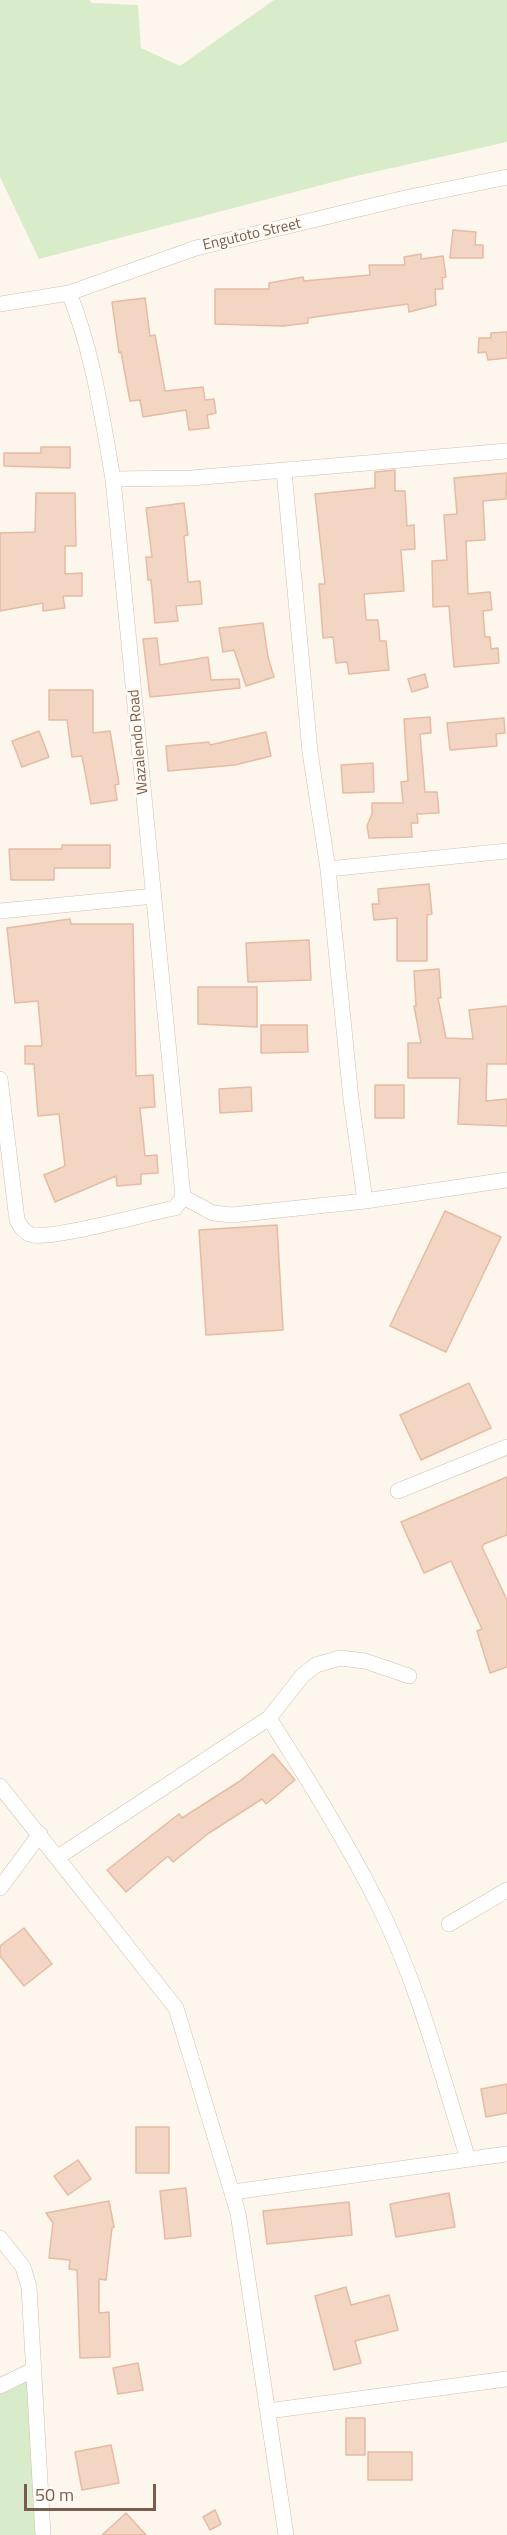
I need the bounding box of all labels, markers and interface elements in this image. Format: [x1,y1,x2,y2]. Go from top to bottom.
street label: Engutoto Street [201,215,303,255]
street label: Wazalendo Road [125,689,153,795]
scale bar [27,2472,159,2510]
text: 50 m [35,2481,74,2508]

